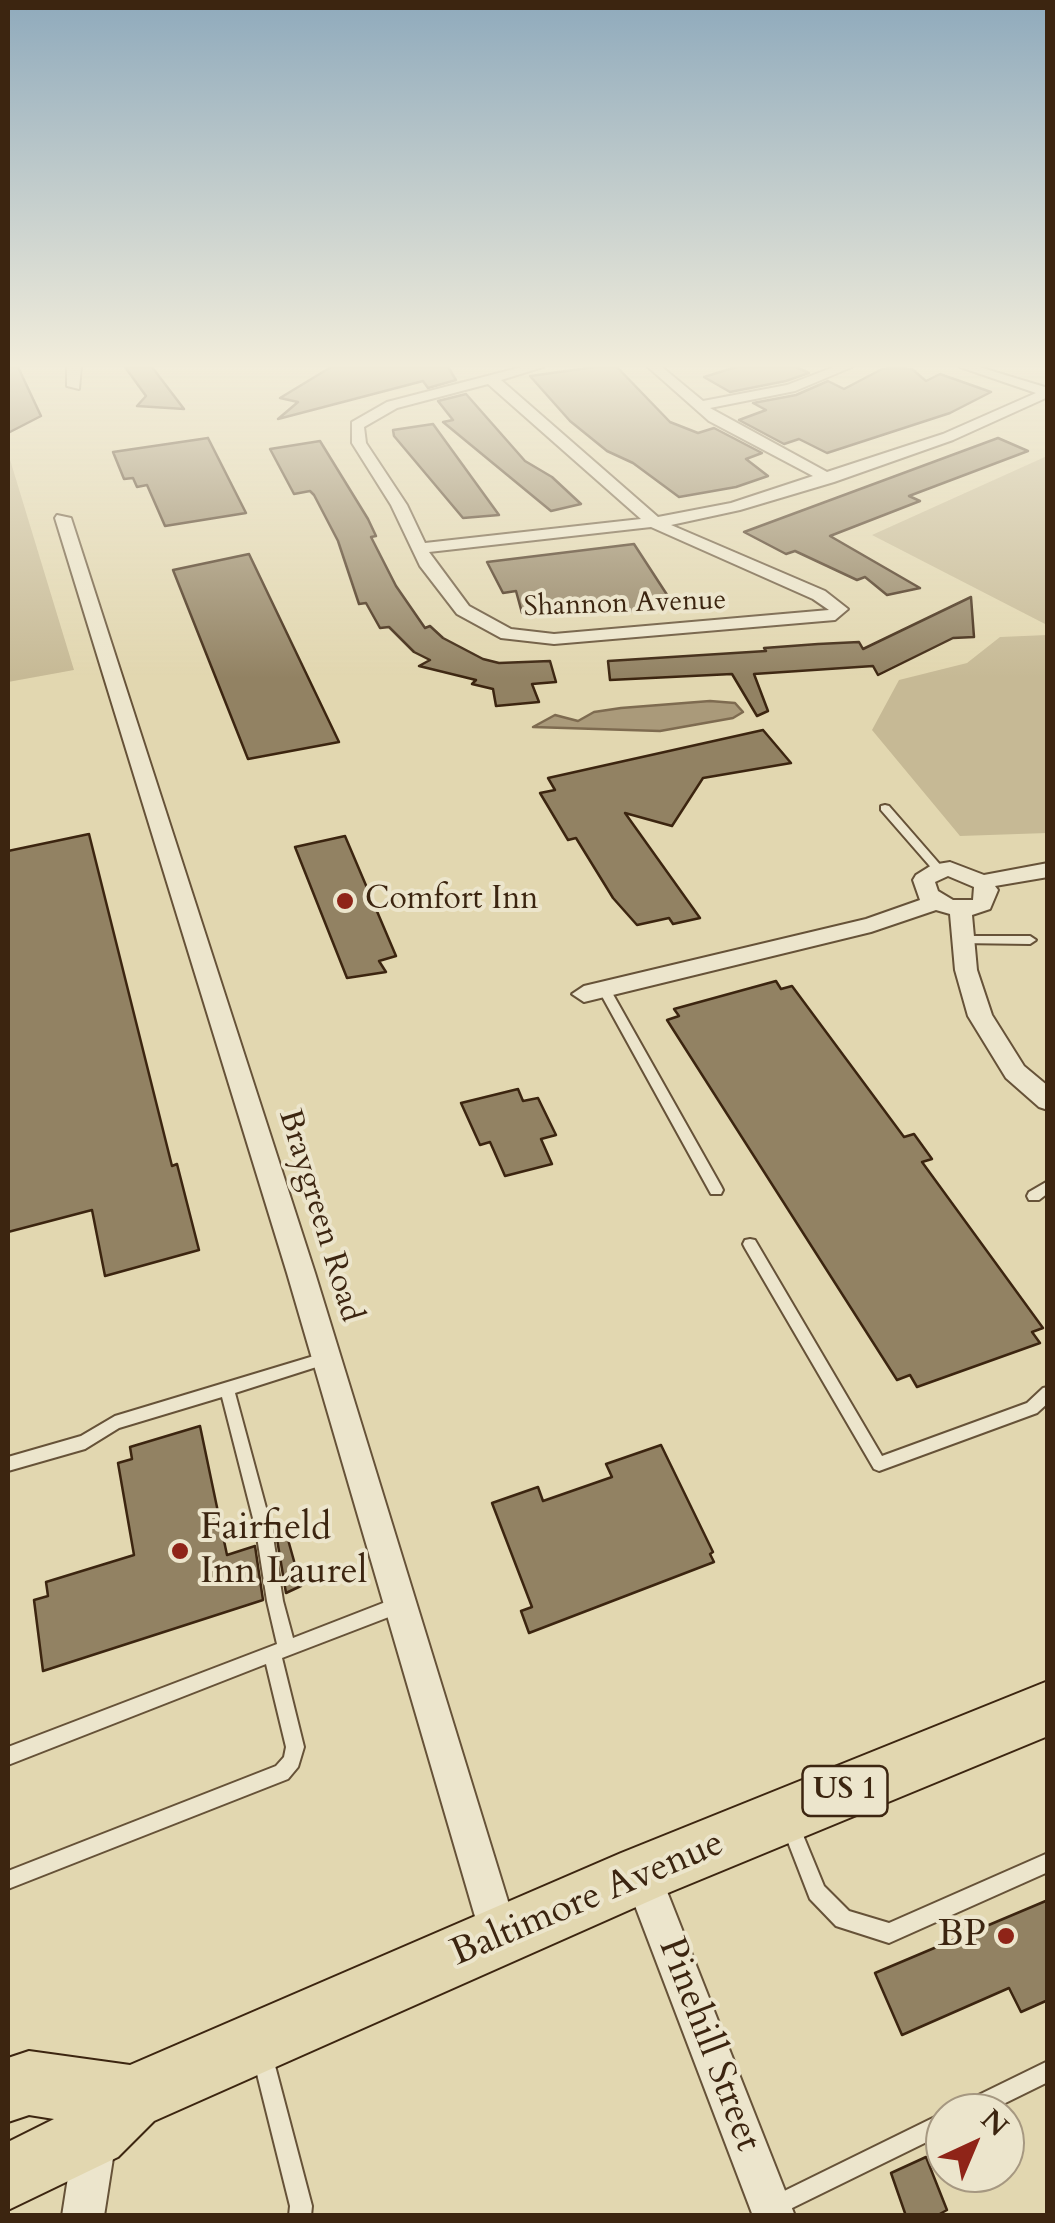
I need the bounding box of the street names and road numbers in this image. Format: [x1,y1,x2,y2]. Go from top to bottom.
street label: Shannon Avenue [523,585,727,625]
street label: Braygreen Road [268,1105,370,1327]
road number: US 1 [802,1766,888,1816]
street label: Baltimore Avenue [445,1822,731,1978]
street label: Pinehill Street [646,1932,770,2158]

